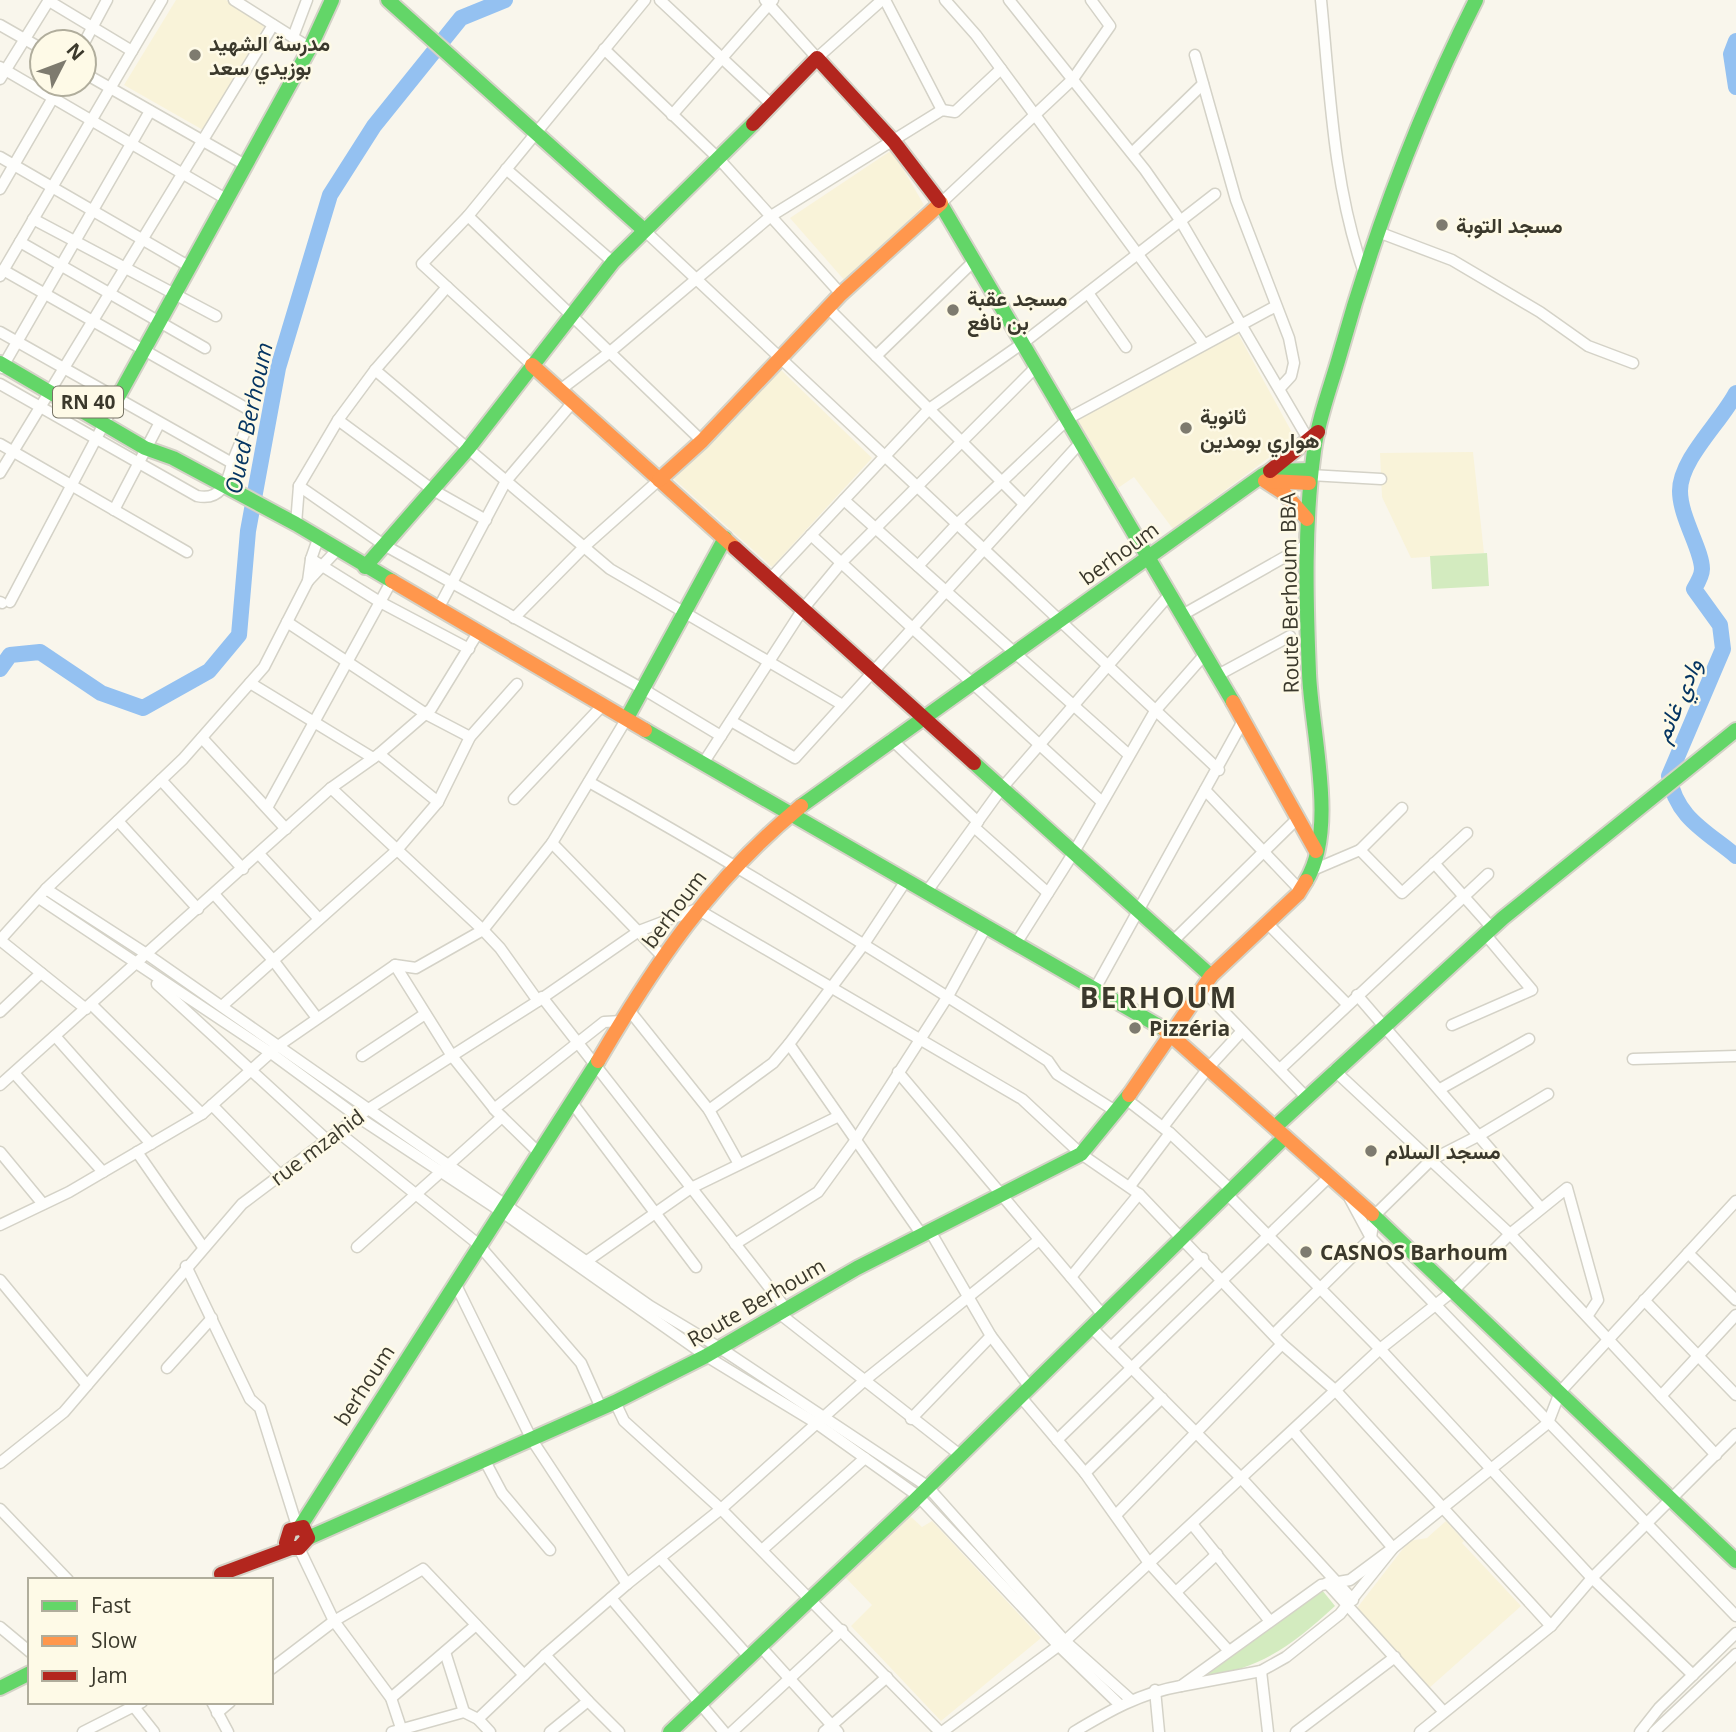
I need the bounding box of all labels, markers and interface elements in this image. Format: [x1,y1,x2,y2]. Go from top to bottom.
north arrow [28,28,98,98]
place label: مدرسة الشهيد بوزيدي سعد [209,29,330,85]
text: N [61,37,90,66]
marker: مدرسة الشهيد بوزيدي سعد [187,47,203,63]
place label: مسجد التوبة [1456,211,1563,239]
marker: مسجد التوبة [1434,217,1450,233]
place label: مسجد عقبة بن نافع [967,284,1067,337]
marker: مسجد عقبة بن نافع [945,302,961,318]
water label: Oued Berhoum [216,339,280,497]
road number: RN 40 [53,386,123,418]
place label: ثانوية هواري بومدين [1200,402,1319,458]
marker: ثانوية هواري بومدين [1178,420,1194,436]
street label: Route Berhoum BBA [1273,492,1305,694]
street label: berhoum [1074,515,1164,591]
water label: وادي غانم [1645,653,1713,749]
street label: berhoum [635,864,713,954]
district label: BERHOUM [1080,978,1238,1016]
place label: Pizzéria [1149,1014,1230,1042]
marker: Pizzéria [1127,1020,1143,1036]
street label: rue mzahid [264,1103,370,1191]
place label: مسجد السلام [1385,1137,1501,1166]
marker: مسجد السلام [1363,1143,1379,1159]
place label: CASNOS Barhoum [1320,1238,1508,1266]
marker: CASNOS Barhoum [1298,1244,1314,1260]
street label: Route Berhoum [682,1251,830,1353]
street label: berhoum [327,1339,401,1431]
legend [28,1578,273,1704]
text: Fast [91,1591,131,1619]
text: Slow [91,1626,137,1654]
text: Jam [89,1661,128,1689]

